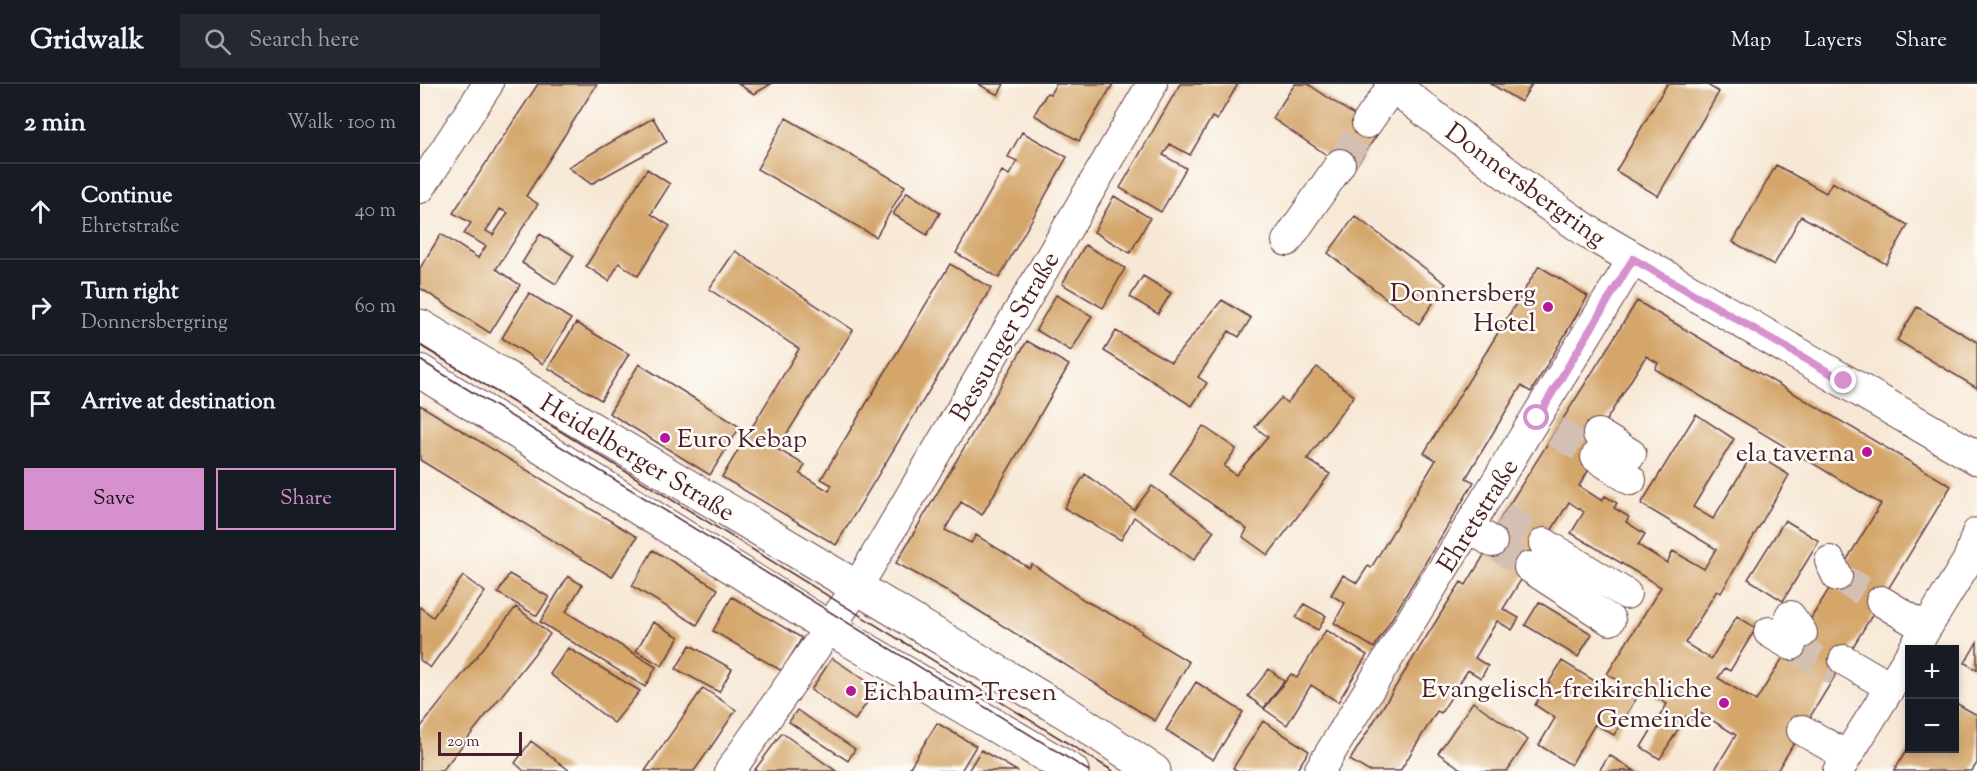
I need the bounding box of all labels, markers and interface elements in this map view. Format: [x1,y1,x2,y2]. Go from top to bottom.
search box [180,14,600,68]
text: Gridwalk [30,21,144,61]
icon: search [201,25,234,58]
text: Search here [249,25,359,57]
text: Map [1731,26,1771,56]
text: Layers [1804,26,1862,56]
text: Share [1895,26,1947,56]
text: 2 min [24,105,86,142]
text: Walk · 100 m [287,109,396,138]
street label: Donnersbergring [1436,115,1613,257]
text: Continue [81,181,172,213]
icon: ahead [24,195,57,228]
text: 40 m [355,197,396,226]
text: Ehretstraße [81,213,179,242]
street label: Bessunger Straße [942,245,1070,429]
place label: Donnersberg Hotel [1390,276,1536,343]
text: Turn right [81,277,178,309]
icon: right [24,291,57,324]
text: 60 m [355,293,396,322]
marker: Donnersberg Hotel [1541,300,1555,314]
text: Donnersbergring [81,309,228,338]
route end [1830,367,1856,393]
street label: Heidelberger Straße [532,386,741,532]
icon: arrive [24,387,57,420]
text: Arrive at destination [81,387,276,419]
route start [1523,404,1549,430]
place label: Euro Kebap [677,422,807,459]
marker: Euro Kebap [658,431,672,445]
place label: ela taverna [1736,436,1855,473]
marker: ela taverna [1860,445,1874,459]
street label: Ehretstraße [1430,452,1529,580]
button: Save [24,468,204,530]
button: Share [216,468,396,530]
map controls [1905,645,1959,753]
button: + [1905,645,1959,699]
place label: Evangelisch-freikirchliche Gemeinde [1421,672,1712,739]
place label: Eichbaum-Tresen [863,675,1057,712]
marker: Eichbaum-Tresen [844,684,858,698]
marker: Evangelisch-freikirchliche Gemeinde [1717,696,1731,710]
button: − [1905,699,1959,753]
scale bar [438,729,522,756]
text: 20 m [447,731,480,754]

